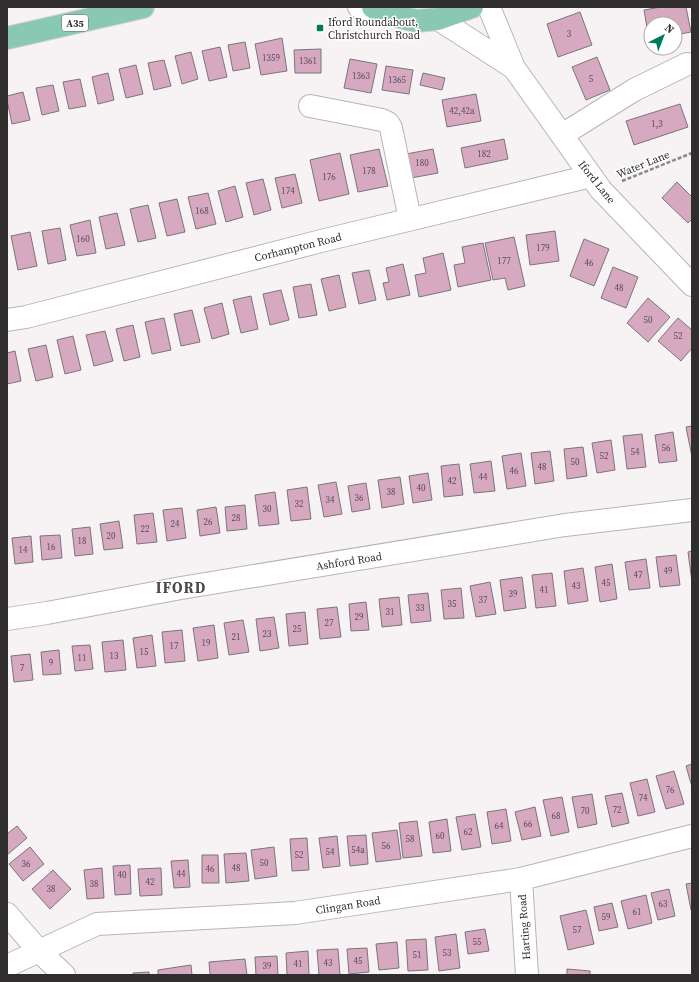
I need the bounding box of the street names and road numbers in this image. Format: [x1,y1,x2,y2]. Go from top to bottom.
road number: A35 [62,15,88,31]
street label: Water Lane [614,147,672,182]
street label: Iford Lane [575,158,619,207]
street label: Corhampton Road [253,229,344,266]
street label: Ashford Road [315,549,384,574]
street label: Clingan Road [315,893,382,918]
street label: Harting Road [515,893,534,960]

